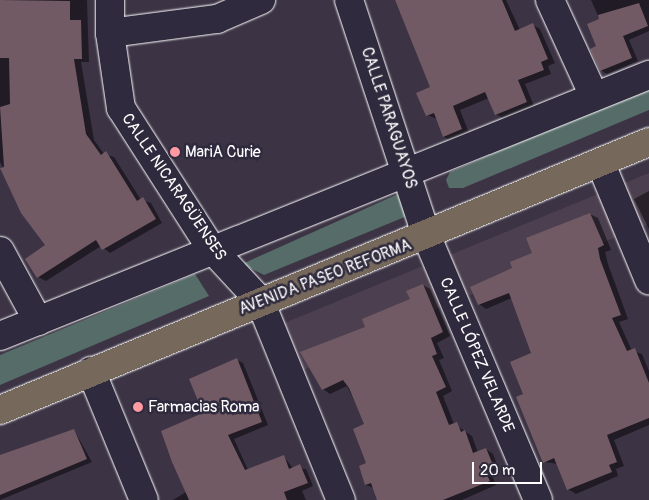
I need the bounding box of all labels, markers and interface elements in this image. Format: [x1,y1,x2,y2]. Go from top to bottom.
street label: CALLE PARAGUAYOS [357,45,421,191]
street label: CALLE NICARAGÜENSES [118,110,230,264]
place label: MariA Curie [185,142,261,162]
marker: MariA Curie [169,146,181,158]
street label: AVENIDA PASEO REFORMA [236,235,414,319]
street label: CALLE LÓPEZ VELARDE [436,275,518,435]
place label: Farmacias Roma [148,397,260,417]
marker: Farmacias Roma [132,401,144,413]
scale bar [474,452,544,484]
text: 20 m [480,461,515,480]

